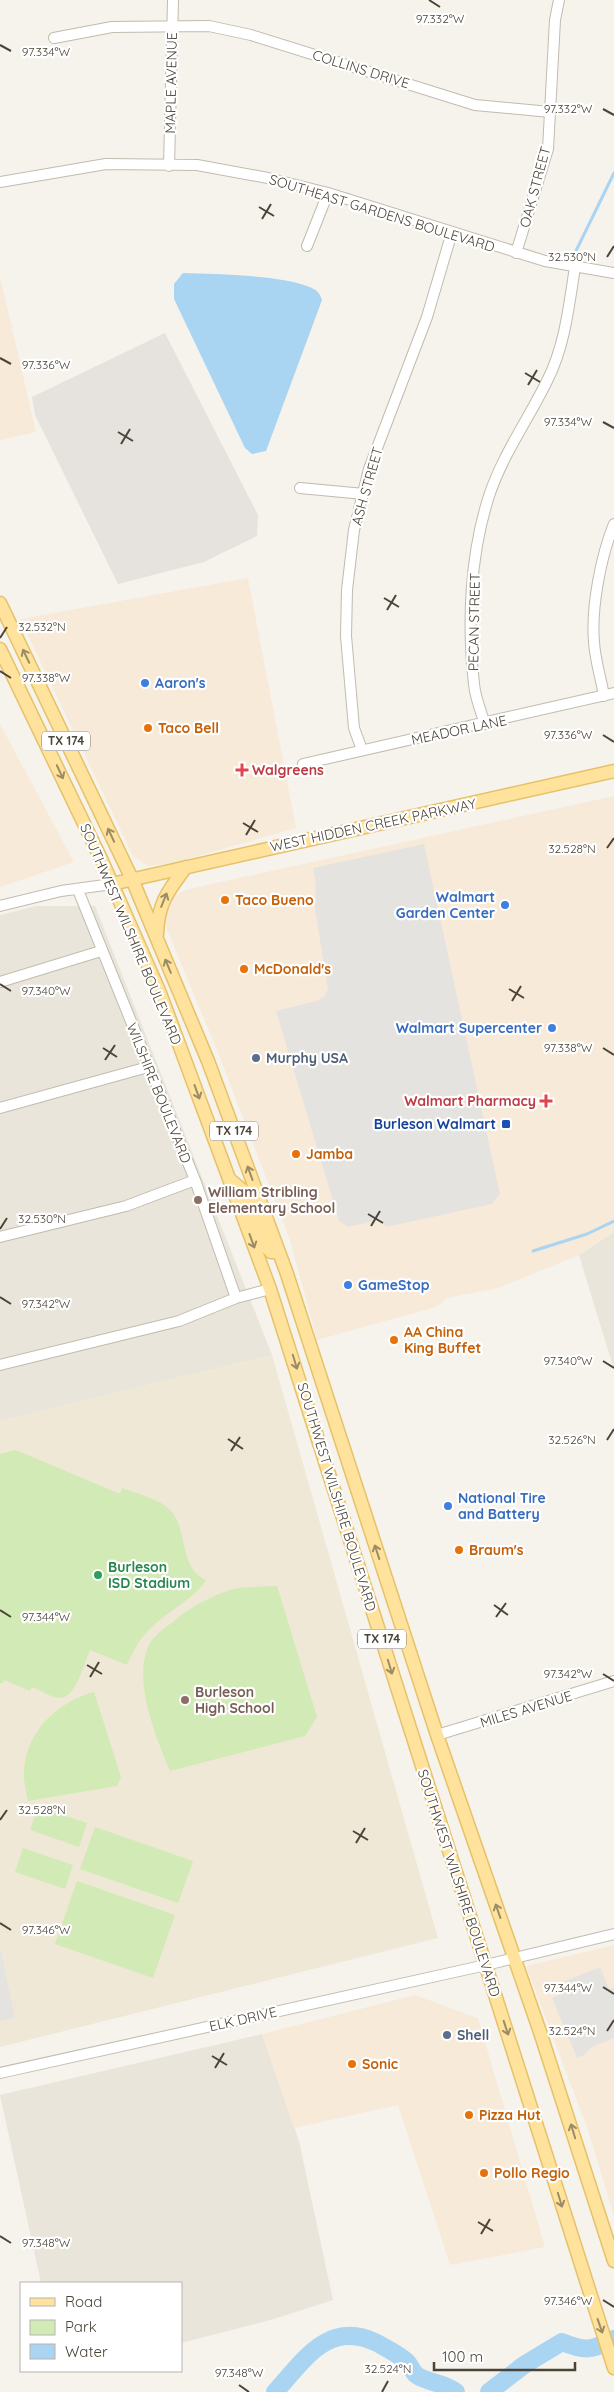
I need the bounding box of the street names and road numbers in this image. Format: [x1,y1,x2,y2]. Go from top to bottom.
street label: MAPLE AVENUE [161,32,181,134]
street label: COLLINS DRIVE [310,46,412,92]
street label: OAK STREET [516,145,554,229]
street label: SOUTHEAST GARDENS BOULEVARD [267,170,497,256]
street label: ASH STREET [347,445,387,527]
street label: PECAN STREET [464,573,484,671]
street label: MEADOR LANE [410,711,508,749]
road number: TX 174 [42,731,90,750]
street label: WEST HIDDEN CREEK PARKWAY [268,794,478,856]
street label: SOUTHWEST WILSHIRE BOULEVARD [76,821,186,1047]
street label: WILSHIRE BOULEVARD [123,1020,195,1166]
road number: TX 174 [210,1122,258,1140]
street label: SOUTHWEST WILSHIRE BOULEVARD [294,1380,380,1614]
road number: TX 174 [358,1630,406,1648]
street label: MILES AVENUE [478,1686,574,1732]
street label: SOUTHWEST WILSHIRE BOULEVARD [414,1767,504,1999]
street label: ELK DRIVE [207,2002,279,2036]

